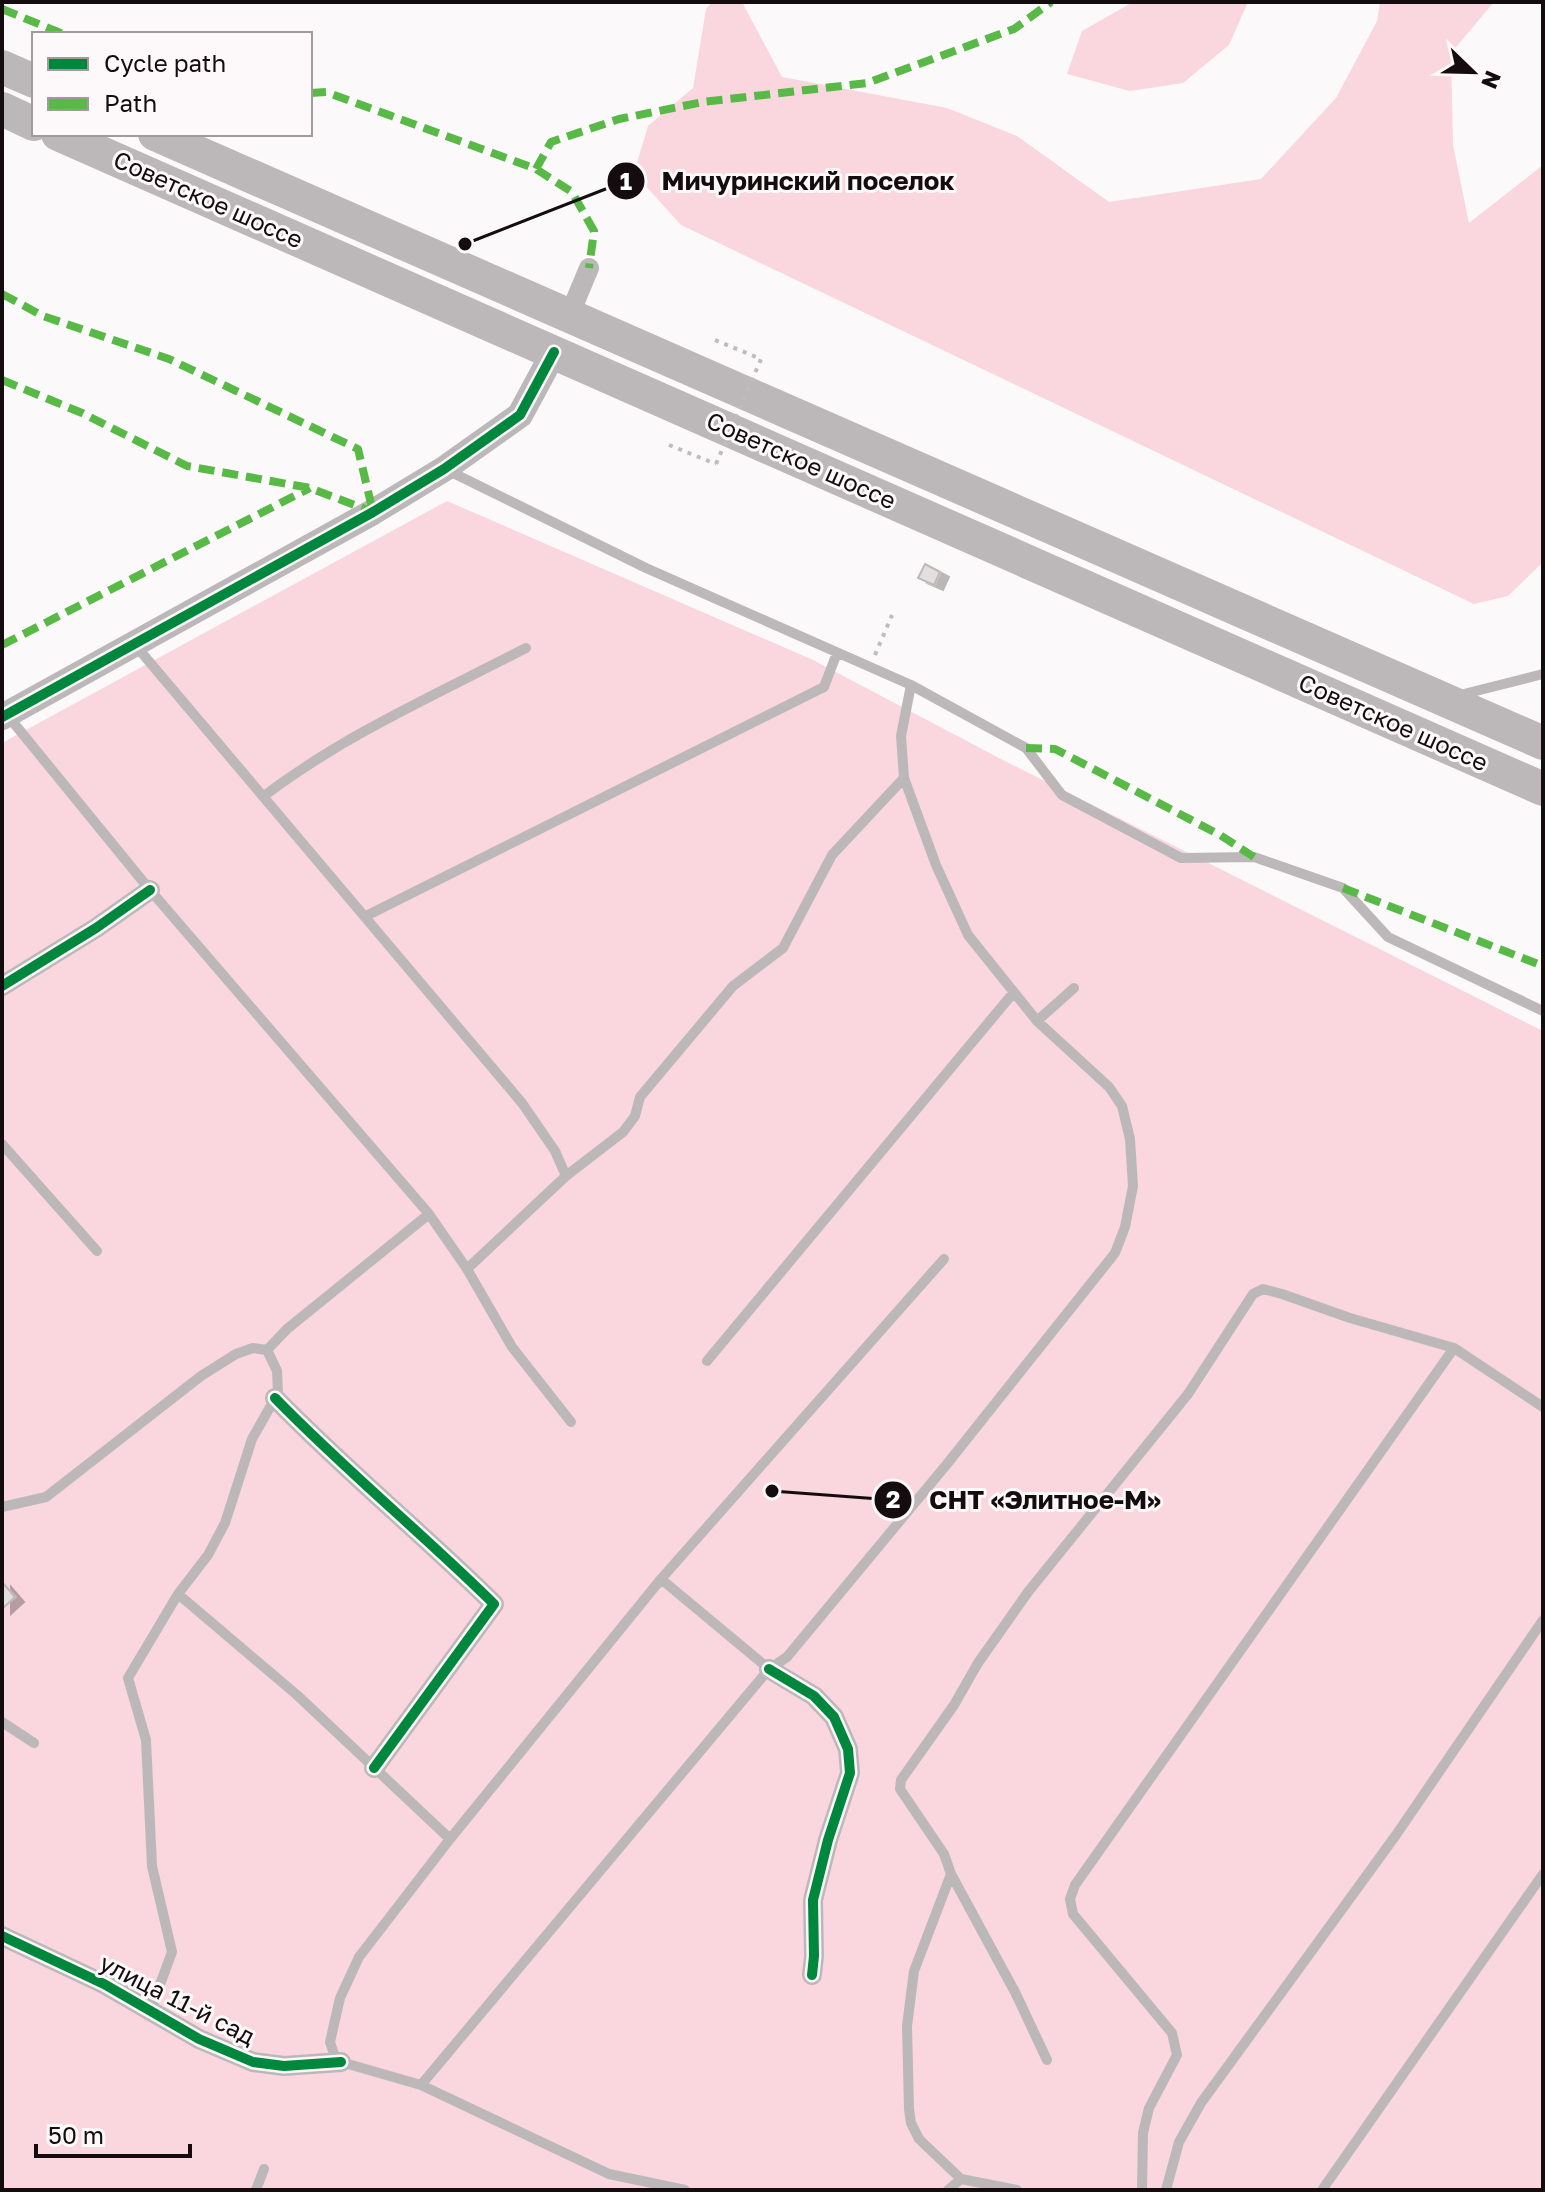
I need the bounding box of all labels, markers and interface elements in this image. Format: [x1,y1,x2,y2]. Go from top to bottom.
legend [32,32,312,136]
north arrow [1433,32,1513,112]
text: Cycle path [104,48,226,77]
text: N [1476,67,1508,93]
text: Path [104,88,157,117]
street label: Советское шоссе [109,144,308,253]
callout: Мичуринский поселок [606,156,971,206]
text: Мичуринский поселок [662,165,954,196]
text: 1 [620,166,632,195]
street label: Советское шоссе [702,405,901,514]
street label: Советское шоссе [1294,667,1493,776]
callout: СНТ «Элитное-М» [873,1475,1177,1525]
text: 2 [886,1484,900,1513]
text: СНТ «Элитное-М» [929,1484,1161,1515]
street label: улица 11-й сад [95,1947,260,2050]
scale bar [36,2108,190,2158]
text: 50 m [48,2120,104,2149]

